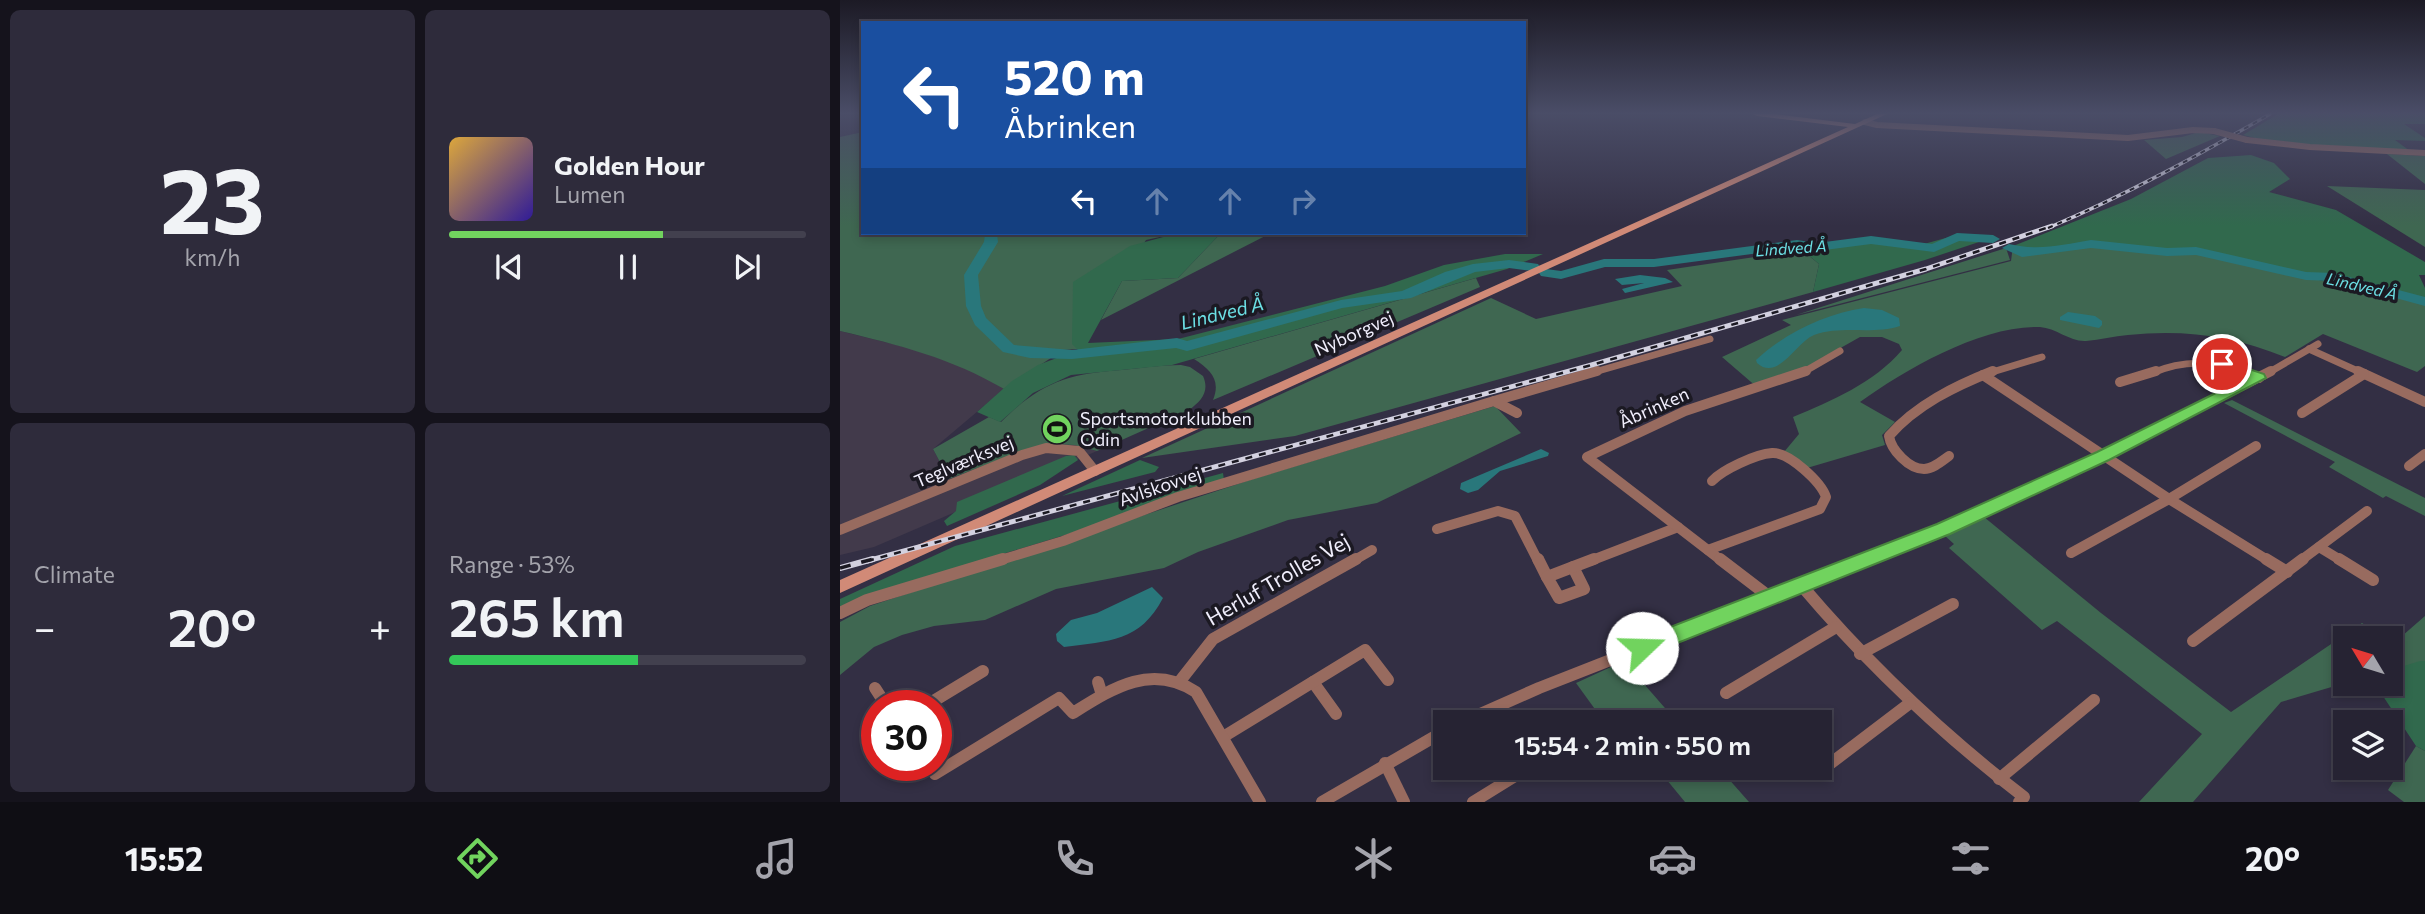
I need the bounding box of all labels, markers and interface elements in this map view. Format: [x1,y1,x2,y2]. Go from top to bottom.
text: 520 m [1004,45,1145,105]
icon: left [889,49,980,140]
text: Åbrinken [1004,105,1136,145]
text: 23 [160,141,265,253]
text: Golden Hour [554,149,705,180]
text: Lumen [554,180,625,208]
icon: left [1065,182,1103,220]
icon: ahead [1138,182,1176,220]
icon: ahead [1211,182,1249,220]
icon: right [1284,182,1322,220]
water label: Lindved Å [1755,236,1827,259]
text: km/h [185,243,240,271]
icon: previous [490,248,528,286]
icon: pause [609,248,647,286]
icon: next [728,248,766,286]
water label: Lindved Å [2325,268,2399,303]
water label: Lindved Å [1178,290,1266,334]
street label: Nyborgvej [1311,306,1397,360]
pin [2192,334,2252,394]
icon: arrive [2203,345,2241,383]
street label: Åbrinken [1615,382,1692,432]
place label: Sportsmotorklubben Odin [1080,407,1252,450]
sports icon: Sportsmotorklubben Odin [1040,412,1074,446]
street label: Teglværksvej [911,430,1017,492]
street label: Avlskovvej [1116,462,1204,510]
street label: Herluf Trolles Vej [1201,527,1353,630]
text: Range · 53% [449,550,575,578]
text: Climate [34,560,115,588]
text: 265 km [449,584,625,648]
text: 20° [168,594,257,658]
text: − [34,603,56,650]
text: + [369,603,391,650]
position arrow [1605,611,1679,685]
north arrow [2333,626,2403,696]
map controls [2333,626,2403,780]
speed limit sign: 30 [861,690,952,781]
button: layers [2333,710,2403,780]
text: 15:54 · 2 min · 550 m [1514,729,1751,760]
icon: directions [453,834,502,883]
icon: music [752,834,801,883]
icon: phone [1050,834,1099,883]
icon: climate [1349,834,1398,883]
icon: car [1648,834,1697,883]
icon: filters [1946,834,1995,883]
text: 15:52 [125,838,203,878]
text: 20° [2245,838,2300,878]

